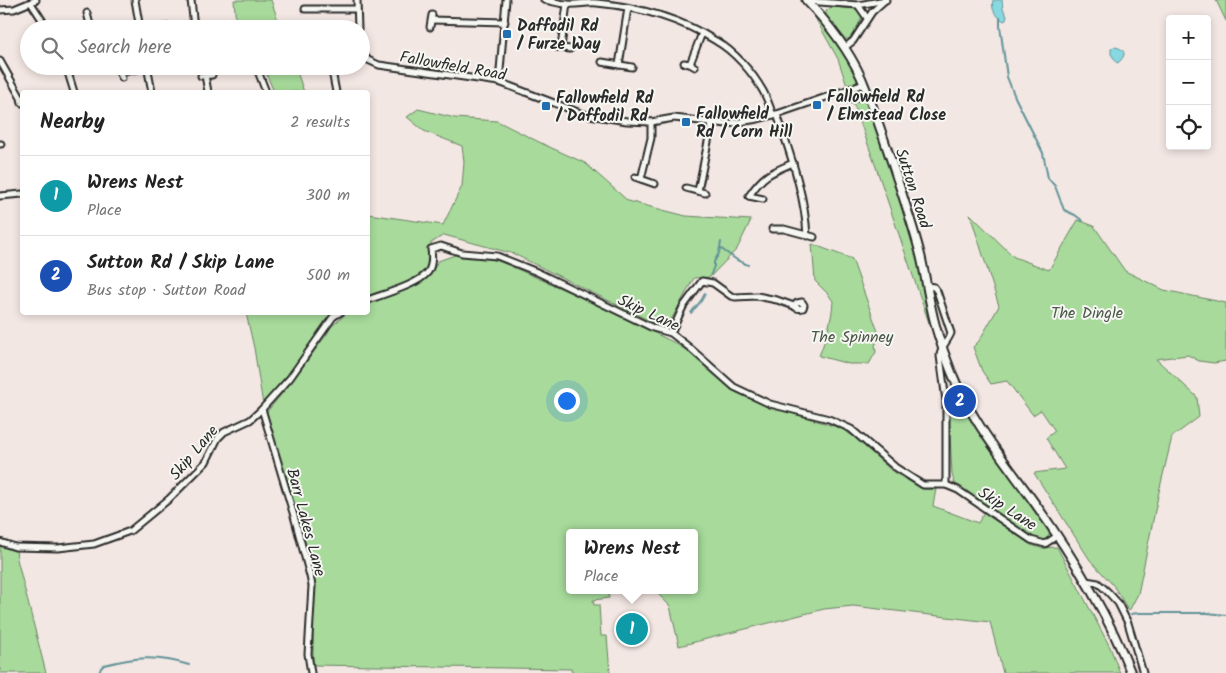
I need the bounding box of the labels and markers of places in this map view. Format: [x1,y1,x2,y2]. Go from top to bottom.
place label: Daffodil Rd / Furze Way [516,14,601,57]
marker: Daffodil Rd / Furze Way [501,28,513,40]
place label: Fallowfield Rd / Elmstead Close [826,85,946,128]
place label: Fallowfield Rd / Daffodil Rd [555,86,654,129]
marker: Fallowfield Rd / Elmstead Close [811,99,823,111]
marker: Fallowfield Rd / Daffodil Rd [540,100,552,112]
place label: Fallowfield Rd / Corn Hill [696,102,793,145]
marker: Fallowfield Rd / Corn Hill [680,116,692,128]
pin: 2 [944,382,976,420]
pin: 1 [616,610,648,648]

